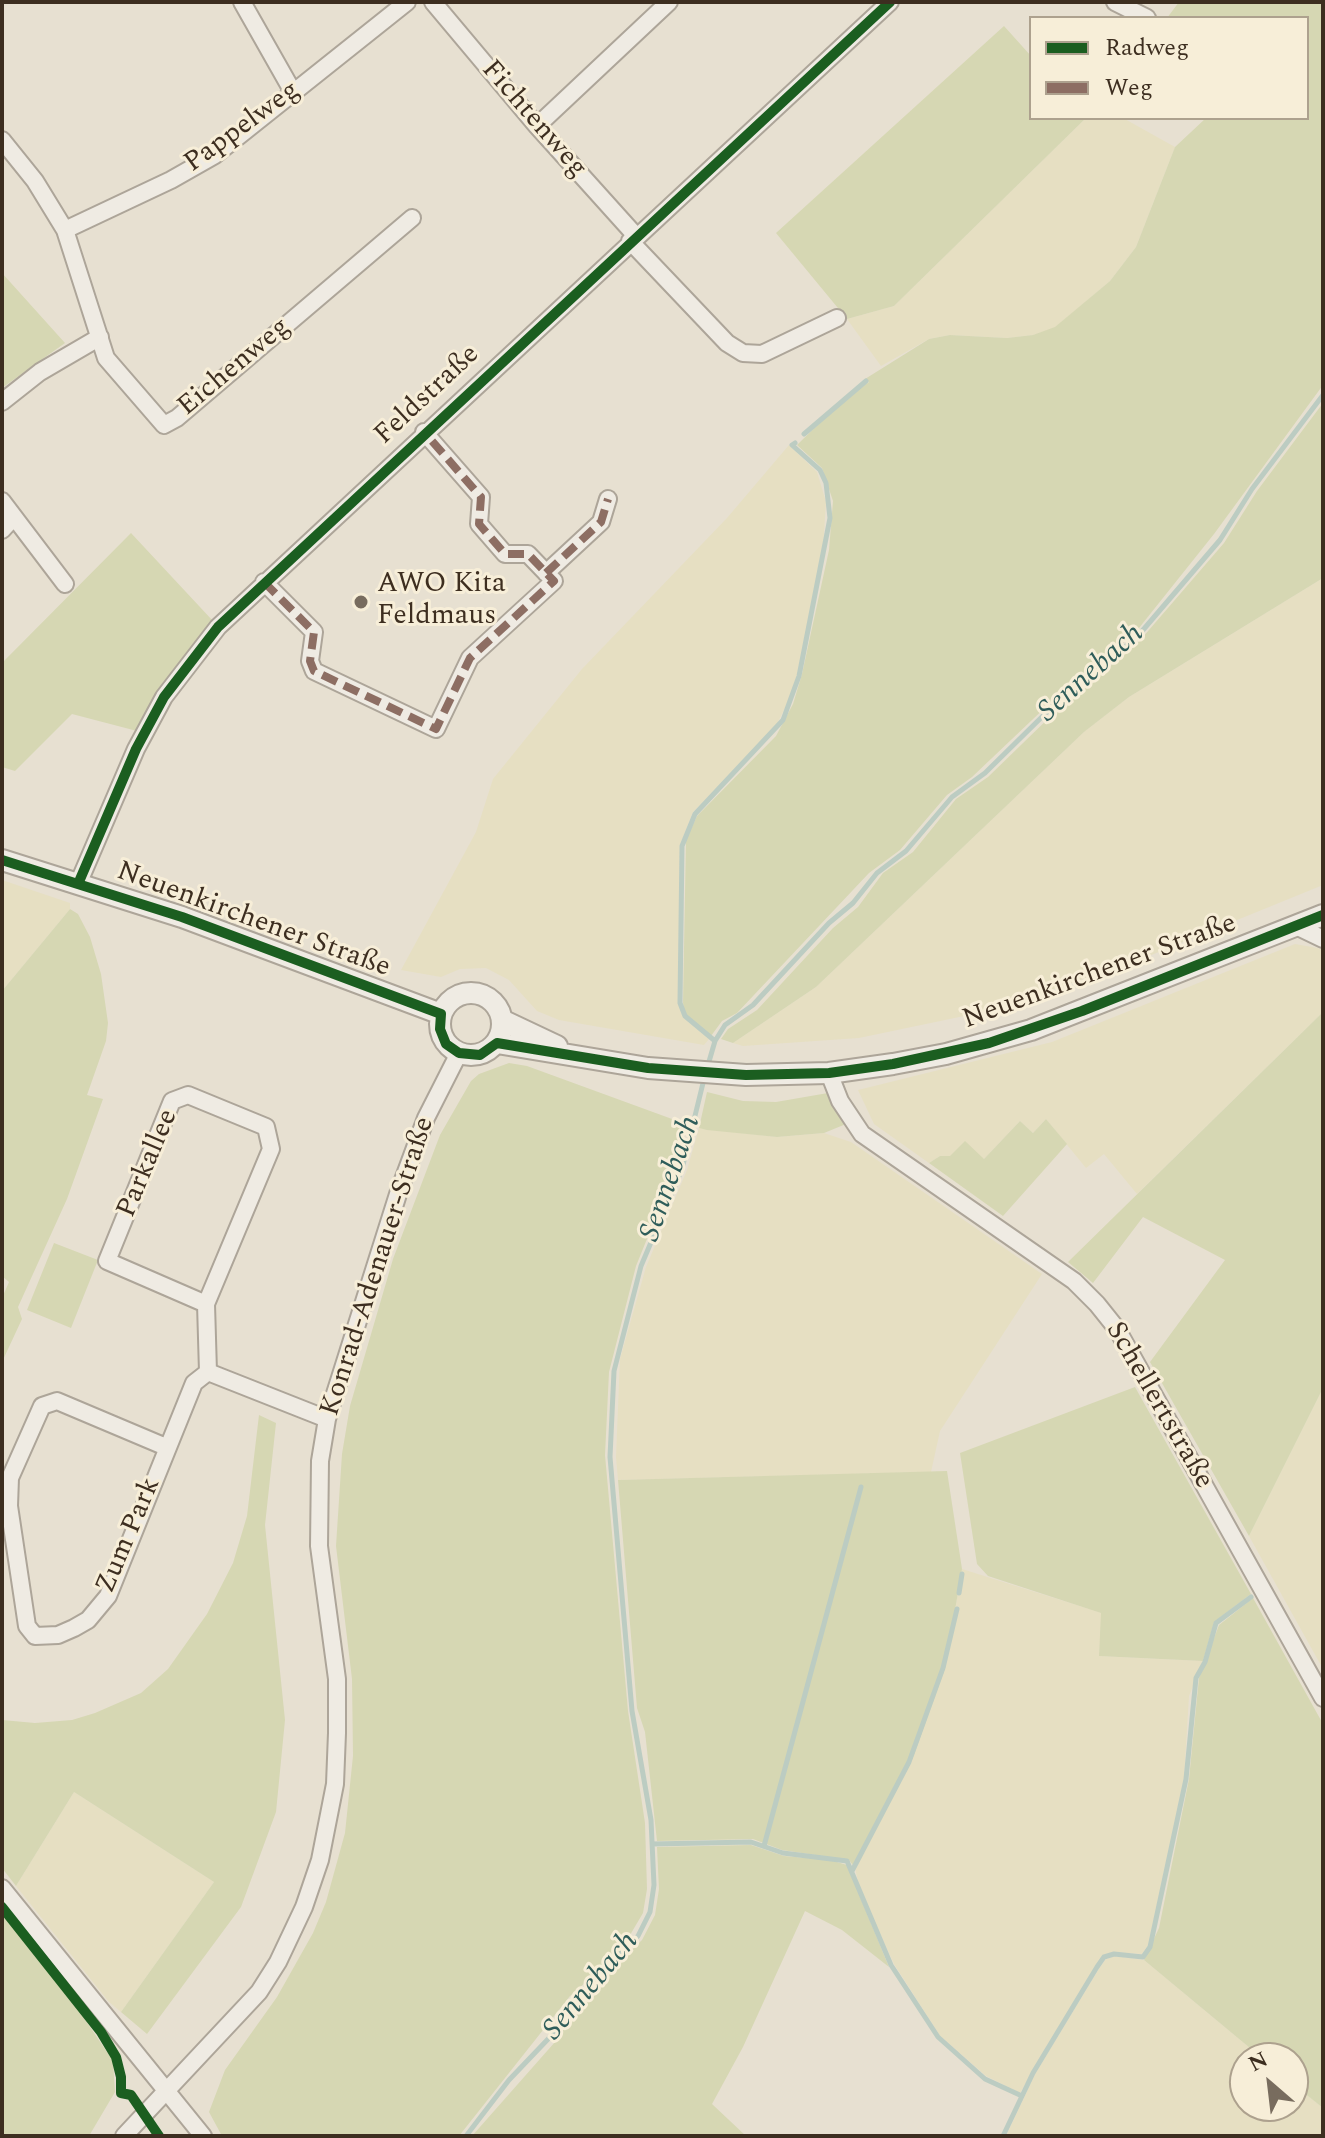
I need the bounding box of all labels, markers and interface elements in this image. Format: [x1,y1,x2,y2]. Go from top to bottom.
legend [1029,16,1309,120]
text: Radweg [1105,30,1189,66]
street label: Fichtenweg [473,54,593,186]
text: Weg [1105,70,1153,106]
street label: Pappelweg [179,75,307,181]
street label: Eichenweg [172,311,298,425]
street label: Feldstraße [369,339,487,453]
place label: AWO Kita Feldmaus [377,569,506,635]
marker: AWO Kita Feldmaus [352,593,370,611]
water label: Sennebach [1032,617,1152,731]
street label: Neuenkirchener Straße [112,856,394,986]
street label: Neuenkirchener Straße [959,908,1241,1038]
street label: Parkallee [111,1105,187,1223]
water label: Sennebach [634,1112,710,1246]
street label: Konrad-Adenauer-Straße [315,1113,443,1421]
street label: Schellertstraße [1097,1317,1219,1495]
street label: Zum Park [91,1473,169,1599]
water label: Sennebach [536,1926,648,2048]
north arrow [1229,2042,1309,2122]
text: N [1243,2043,1274,2081]

